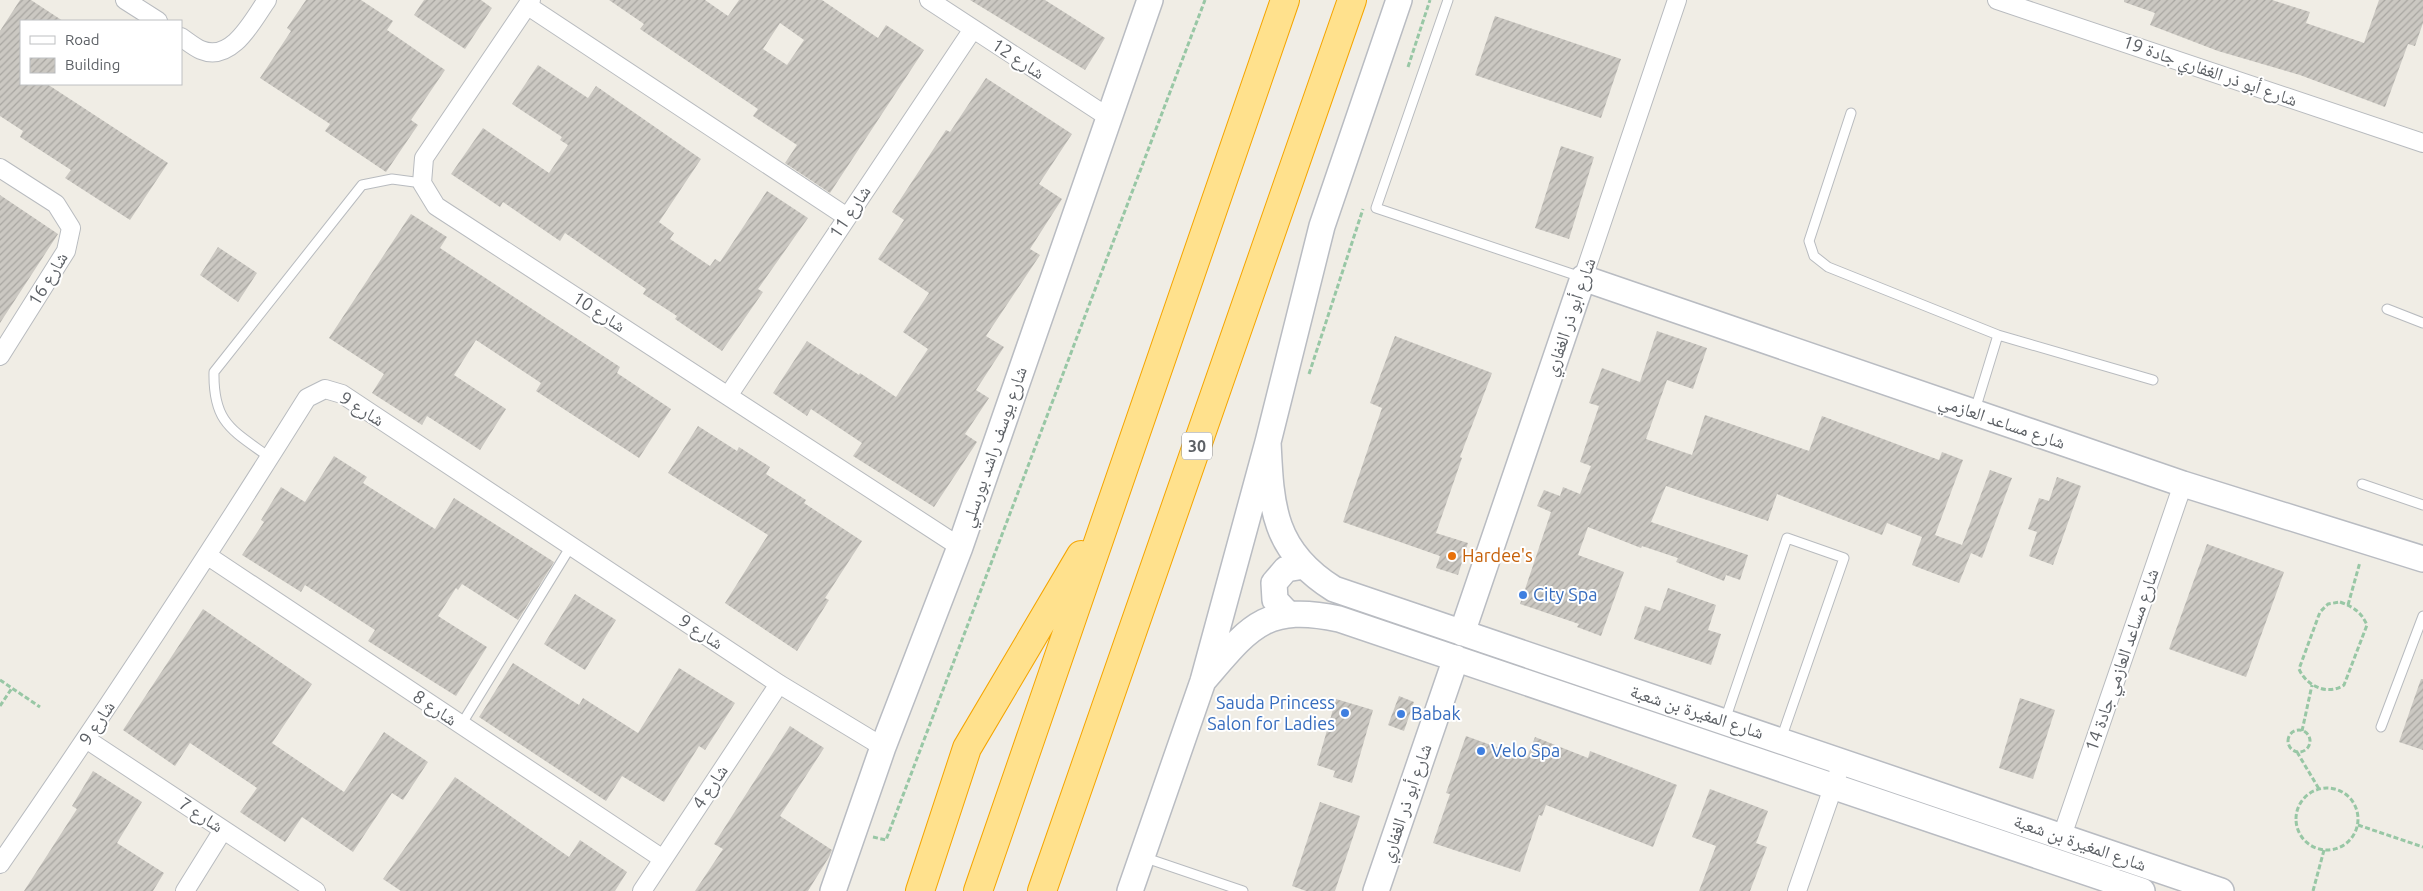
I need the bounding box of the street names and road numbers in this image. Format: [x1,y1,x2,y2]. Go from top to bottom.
street label: شارع أبو ذر الغفاري جادة 19 [2119,31,2300,115]
street label: شارع 12 [987,34,1049,84]
street label: شارع 11 [824,182,876,242]
street label: شارع 16 [23,248,73,310]
street label: شارع أبو ذر الغفاري [1539,255,1604,380]
street label: شارع 10 [568,287,630,337]
street label: شارع يوسف راشد بورسلي [956,364,1035,531]
street label: شارع 9 [336,387,388,431]
street label: شارع مساعد العازمي [1935,390,2068,457]
road number: 30 [1182,432,1212,460]
street label: شارع مساعد العازمي جادة 14 [2080,566,2167,755]
street label: شارع 9 [675,610,727,654]
street label: شارع المغيرة بن شعبة [1628,680,1766,744]
street label: شارع 8 [409,685,461,731]
street label: شارع 9 [74,697,120,749]
street label: شارع أبو ذر الغفاري [1375,741,1440,866]
street label: شارع 4 [687,761,733,813]
street label: شارع 7 [175,793,227,837]
street label: شارع المغيرة بن شعبة [2011,810,2149,876]

